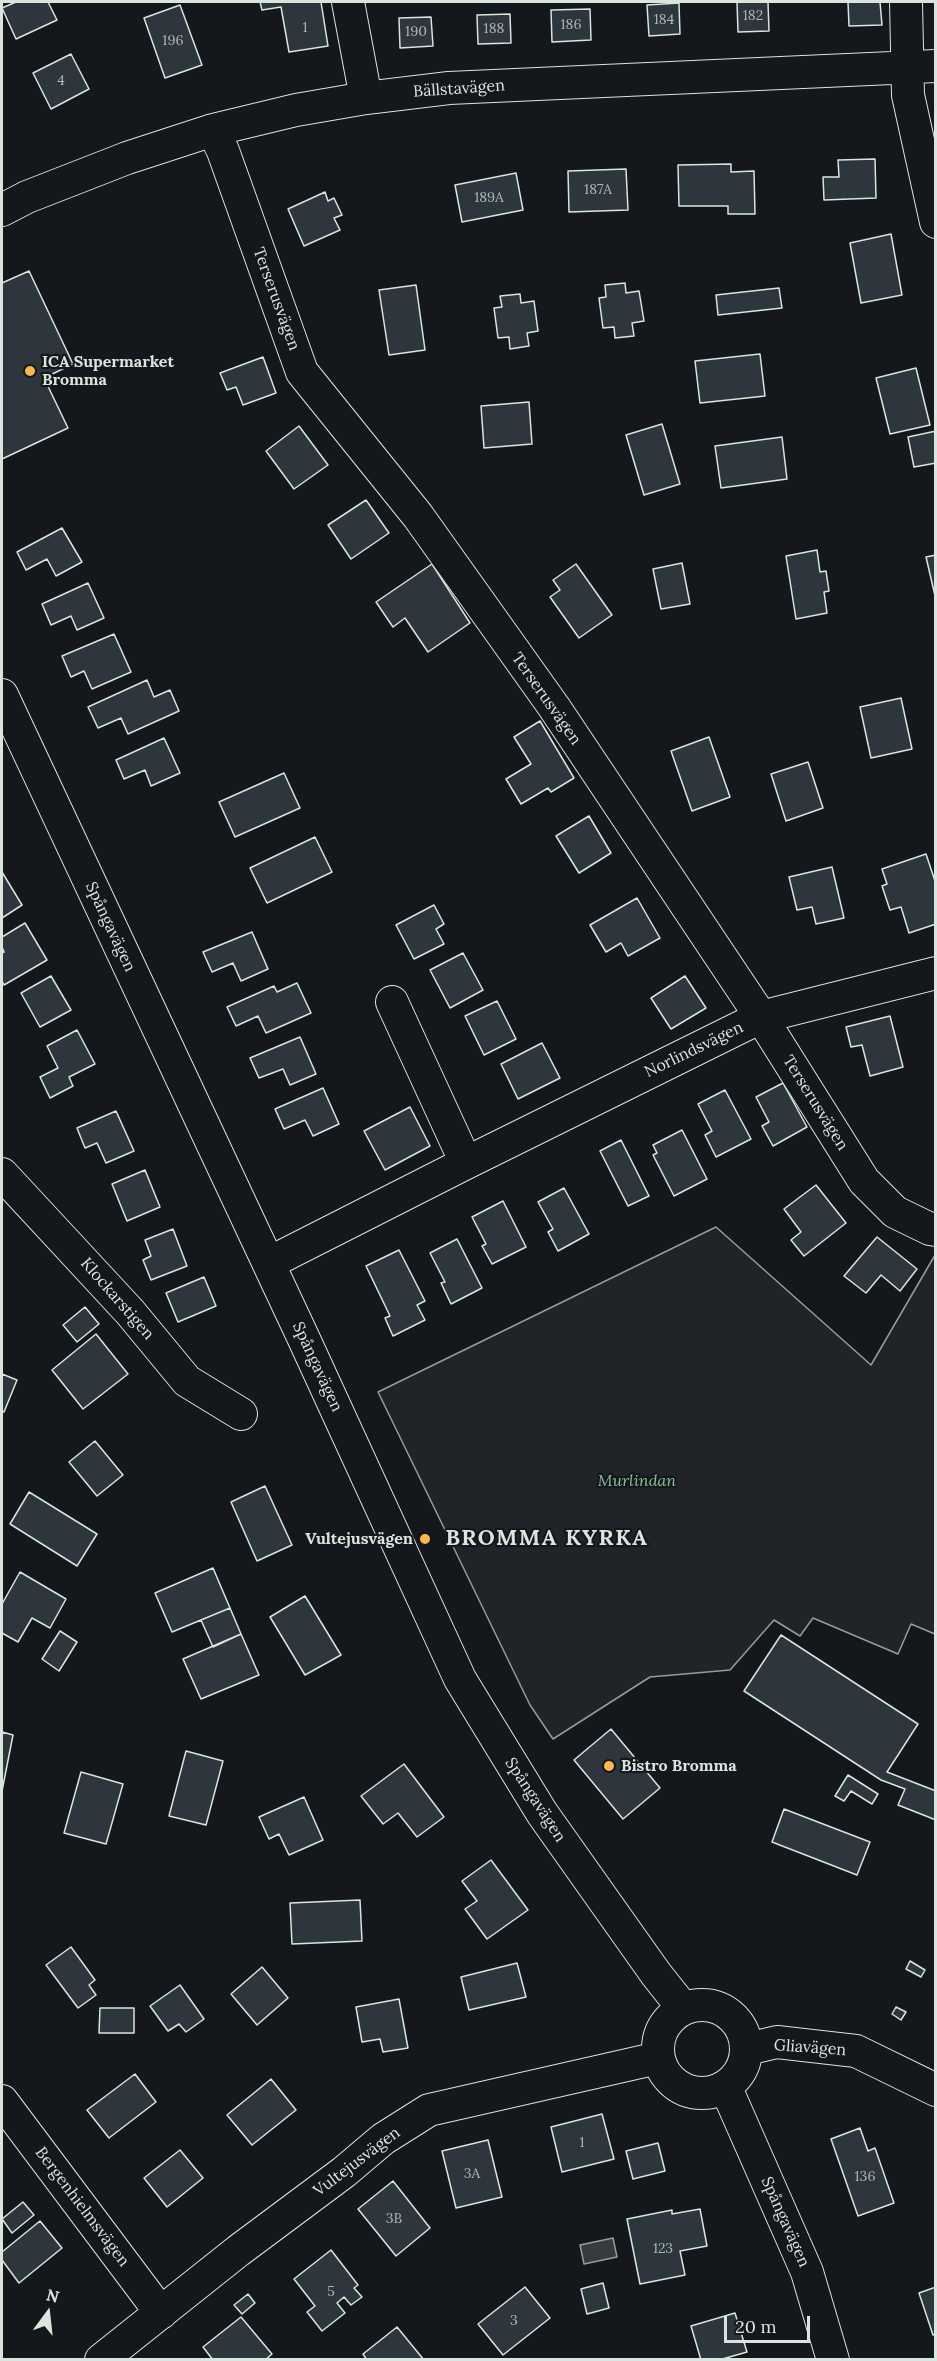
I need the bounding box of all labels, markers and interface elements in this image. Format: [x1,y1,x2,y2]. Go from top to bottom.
house number: 182 [743,8,763,24]
house number: 184 [654,12,674,28]
house number: 186 [560,17,582,33]
house number: 1 [302,20,308,36]
house number: 188 [484,21,504,37]
house number: 190 [405,24,427,40]
house number: 196 [162,33,184,49]
house number: 4 [57,73,65,89]
street label: Bällstavägen [412,76,506,102]
house number: 187A [584,182,612,198]
house number: 189A [474,190,504,206]
street label: Terserusvägen [248,245,304,353]
place label: ICA Supermarket Bromma [42,352,174,390]
marker: ICA Supermarket Bromma [23,364,37,378]
street label: Terserusvägen [507,649,585,749]
street label: Spångavägen [81,879,139,975]
street label: Norlindsvägen [642,1018,746,1082]
street label: Terserusvägen [778,1052,852,1154]
street label: Klockarstigen [76,1254,158,1344]
street label: Spångavägen [288,1319,346,1415]
park label: Murlindan [598,1471,676,1491]
district label: BROMMA KYRKA [446,1526,648,1552]
place label: Vultejusvägen [305,1529,413,1549]
marker: Vultejusvägen [418,1532,432,1546]
street label: Spångavägen [501,1754,569,1846]
place label: Bistro Bromma [621,1756,737,1776]
marker: Bistro Bromma [602,1759,616,1773]
street label: Gliavägen [773,2036,847,2060]
street label: Vultejusvägen [310,2123,404,2201]
house number: 1 [579,2135,585,2151]
street label: Bergenhielmsvägen [31,2143,133,2271]
house number: 3A [464,2166,480,2182]
house number: 136 [855,2169,875,2185]
street label: Spångavägen [757,2174,813,2270]
house number: 3B [386,2211,402,2227]
house number: 123 [653,2241,673,2257]
north arrow [18,2283,78,2343]
text: N [44,2284,61,2307]
house number: 5 [327,2284,335,2300]
scale bar [727,2304,812,2342]
house number: 3 [510,2313,518,2329]
text: 20 m [735,2315,777,2338]

